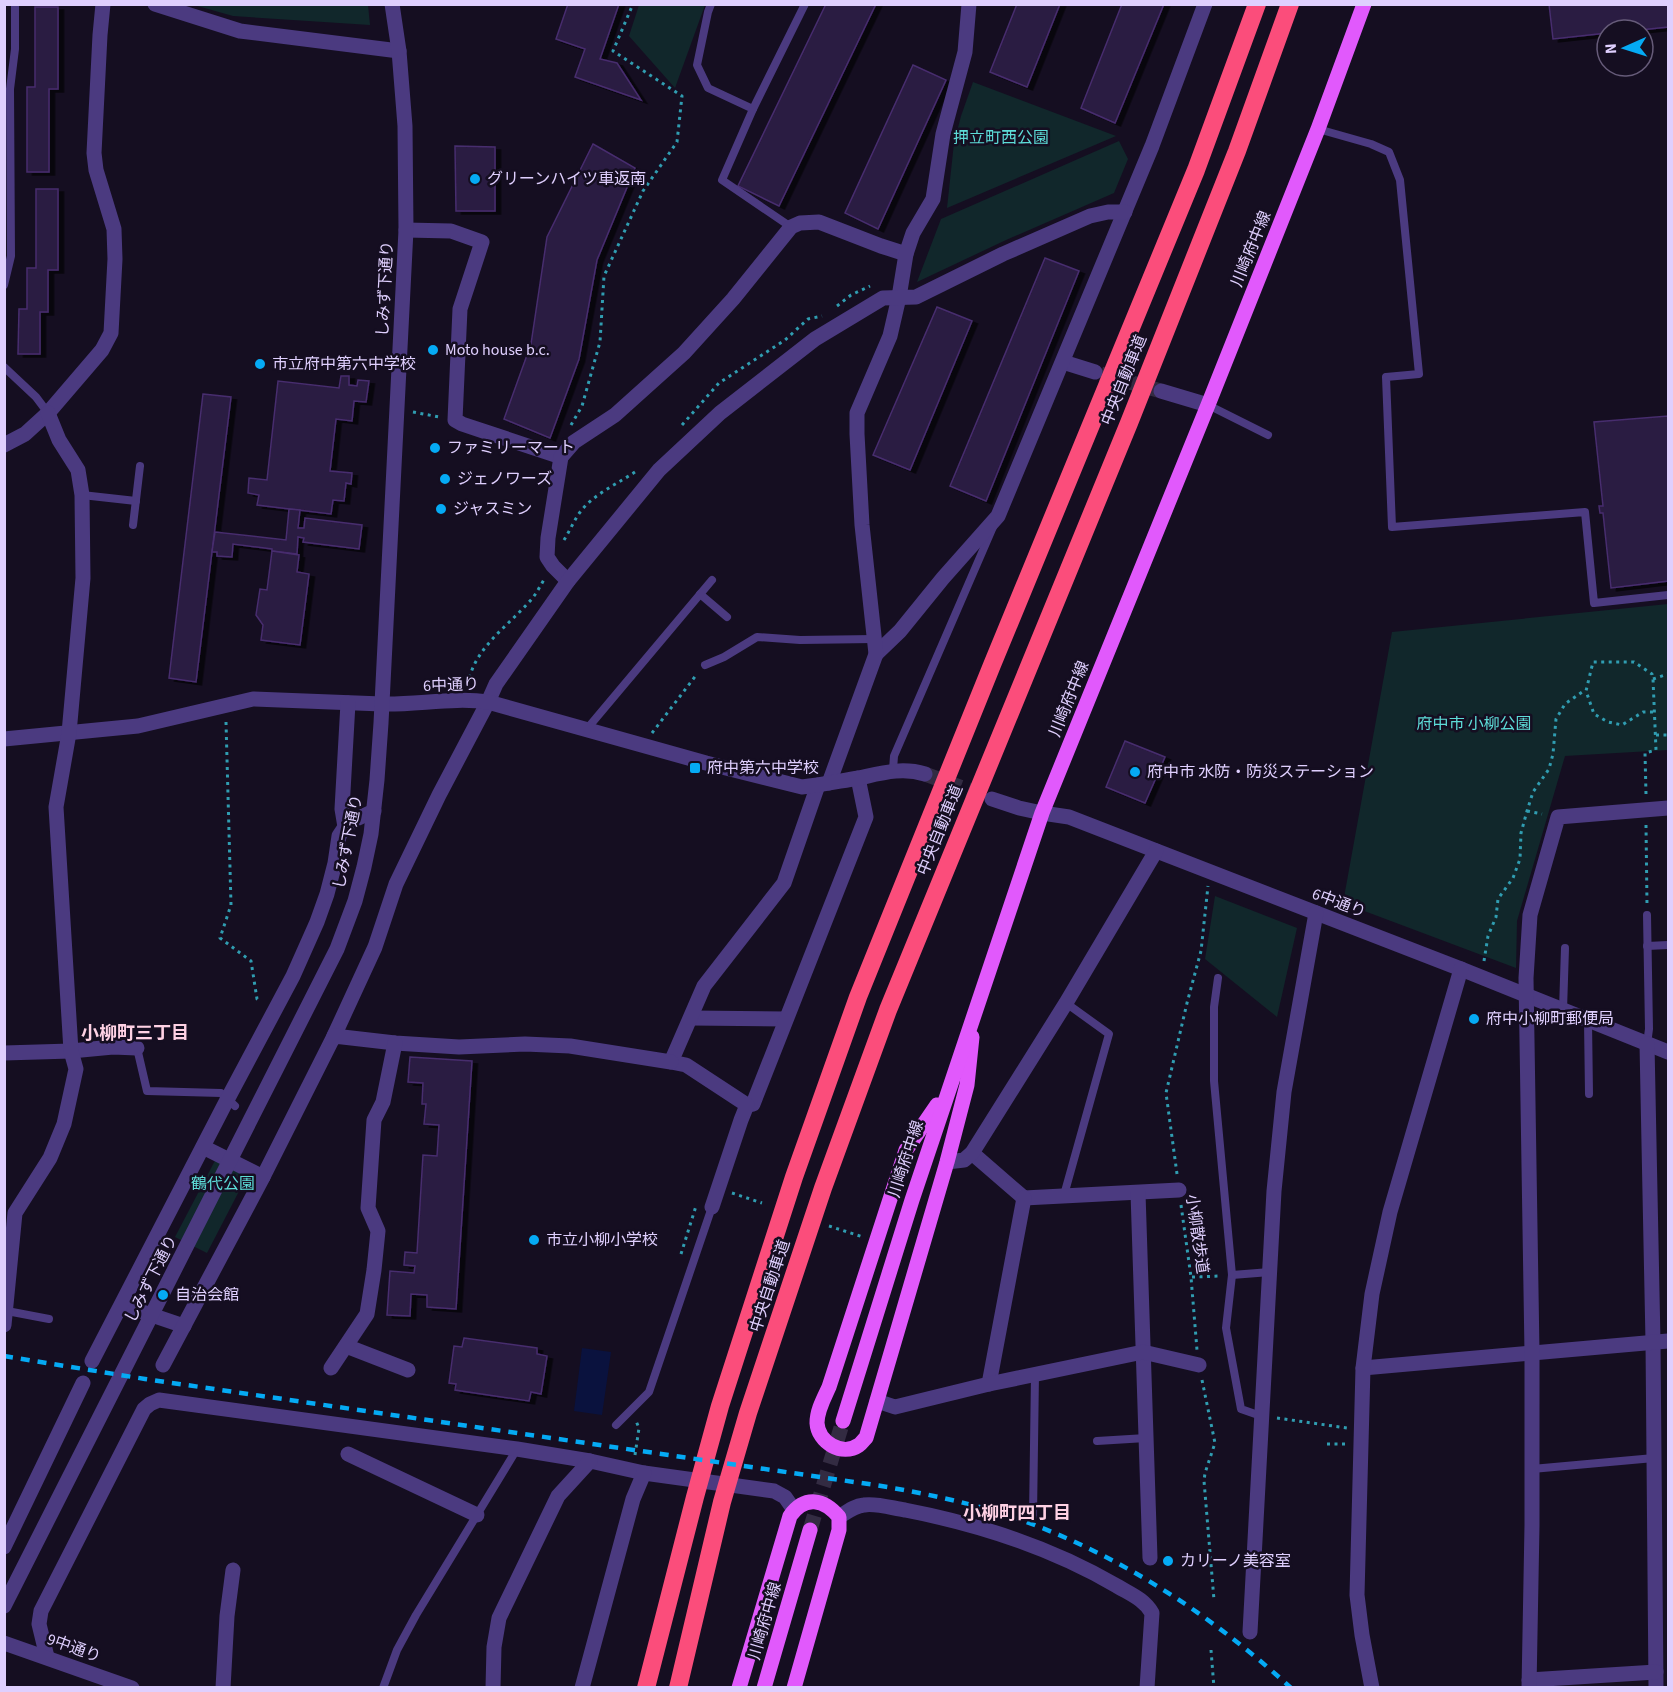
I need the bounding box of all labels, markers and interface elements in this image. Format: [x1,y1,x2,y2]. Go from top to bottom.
north arrow [1595,18,1655,78]
text: N [1600,43,1622,55]
park label: 押立町西公園 [953,127,1049,149]
place label: グリーンハイツ車返南 [487,168,646,190]
marker: グリーンハイツ車返南 [468,172,482,186]
street label: 川崎府中線 [1226,208,1276,290]
street label: しみず下通り [372,240,398,338]
street label: 中央自動車道 [1096,331,1152,429]
place label: Moto house b.c. [445,339,550,361]
marker: Moto house b.c. [426,343,440,357]
place label: 市立府中第六中学校 [272,353,416,375]
marker: 市立府中第六中学校 [253,357,267,371]
place label: ファミリーマート [447,437,575,459]
marker: ファミリーマート [428,441,442,455]
place label: ジェノワーズ [457,468,552,490]
marker: ジェノワーズ [438,472,452,486]
place label: ジャスミン [453,498,532,520]
marker: ジャスミン [434,502,448,516]
street label: 川崎府中線 [1044,658,1094,740]
street label: 6中通り [423,673,479,697]
park label: 府中市 小柳公園 [1416,713,1532,735]
place label: 府中第六中学校 [707,757,819,779]
marker: 府中第六中学校 [688,761,702,775]
place label: 府中市 水防・防災ステーション [1147,761,1374,783]
marker: 府中市 水防・防災ステーション [1128,765,1142,779]
street label: 中央自動車道 [912,781,968,879]
street label: しみず下通り [328,793,368,891]
street label: 6中通り [1309,883,1369,923]
place label: 府中小柳町郵便局 [1486,1008,1614,1030]
marker: 府中小柳町郵便局 [1467,1012,1481,1026]
district label: 小柳町三丁目 [81,1021,189,1046]
street label: 川崎府中線 [883,1118,929,1200]
park label: 鶴代公園 [191,1173,255,1195]
street label: 小柳散歩道 [1181,1193,1213,1275]
place label: 市立小柳小学校 [546,1229,658,1251]
street label: しみず下通り [119,1231,183,1327]
marker: 市立小柳小学校 [527,1233,541,1247]
street label: 中央自動車道 [745,1237,795,1335]
place label: 自治会館 [175,1284,239,1306]
marker: 自治会館 [156,1288,170,1302]
district label: 小柳町四丁目 [963,1501,1071,1526]
place label: カリーノ美容室 [1180,1550,1291,1572]
marker: カリーノ美容室 [1161,1554,1175,1568]
street label: 川崎府中線 [743,1580,787,1662]
street label: 9中通り [44,1628,104,1668]

